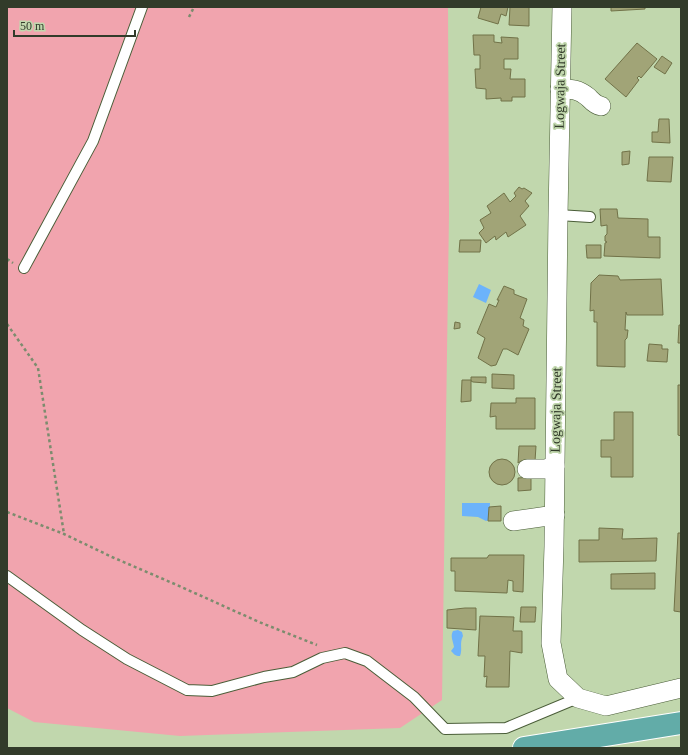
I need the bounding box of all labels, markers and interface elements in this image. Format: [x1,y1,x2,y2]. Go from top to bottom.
scale bar [14,12,135,38]
text: 50 m [20,19,45,33]
street label: Logwaja Street [552,43,568,129]
street label: Logwaja Street [548,367,564,453]

